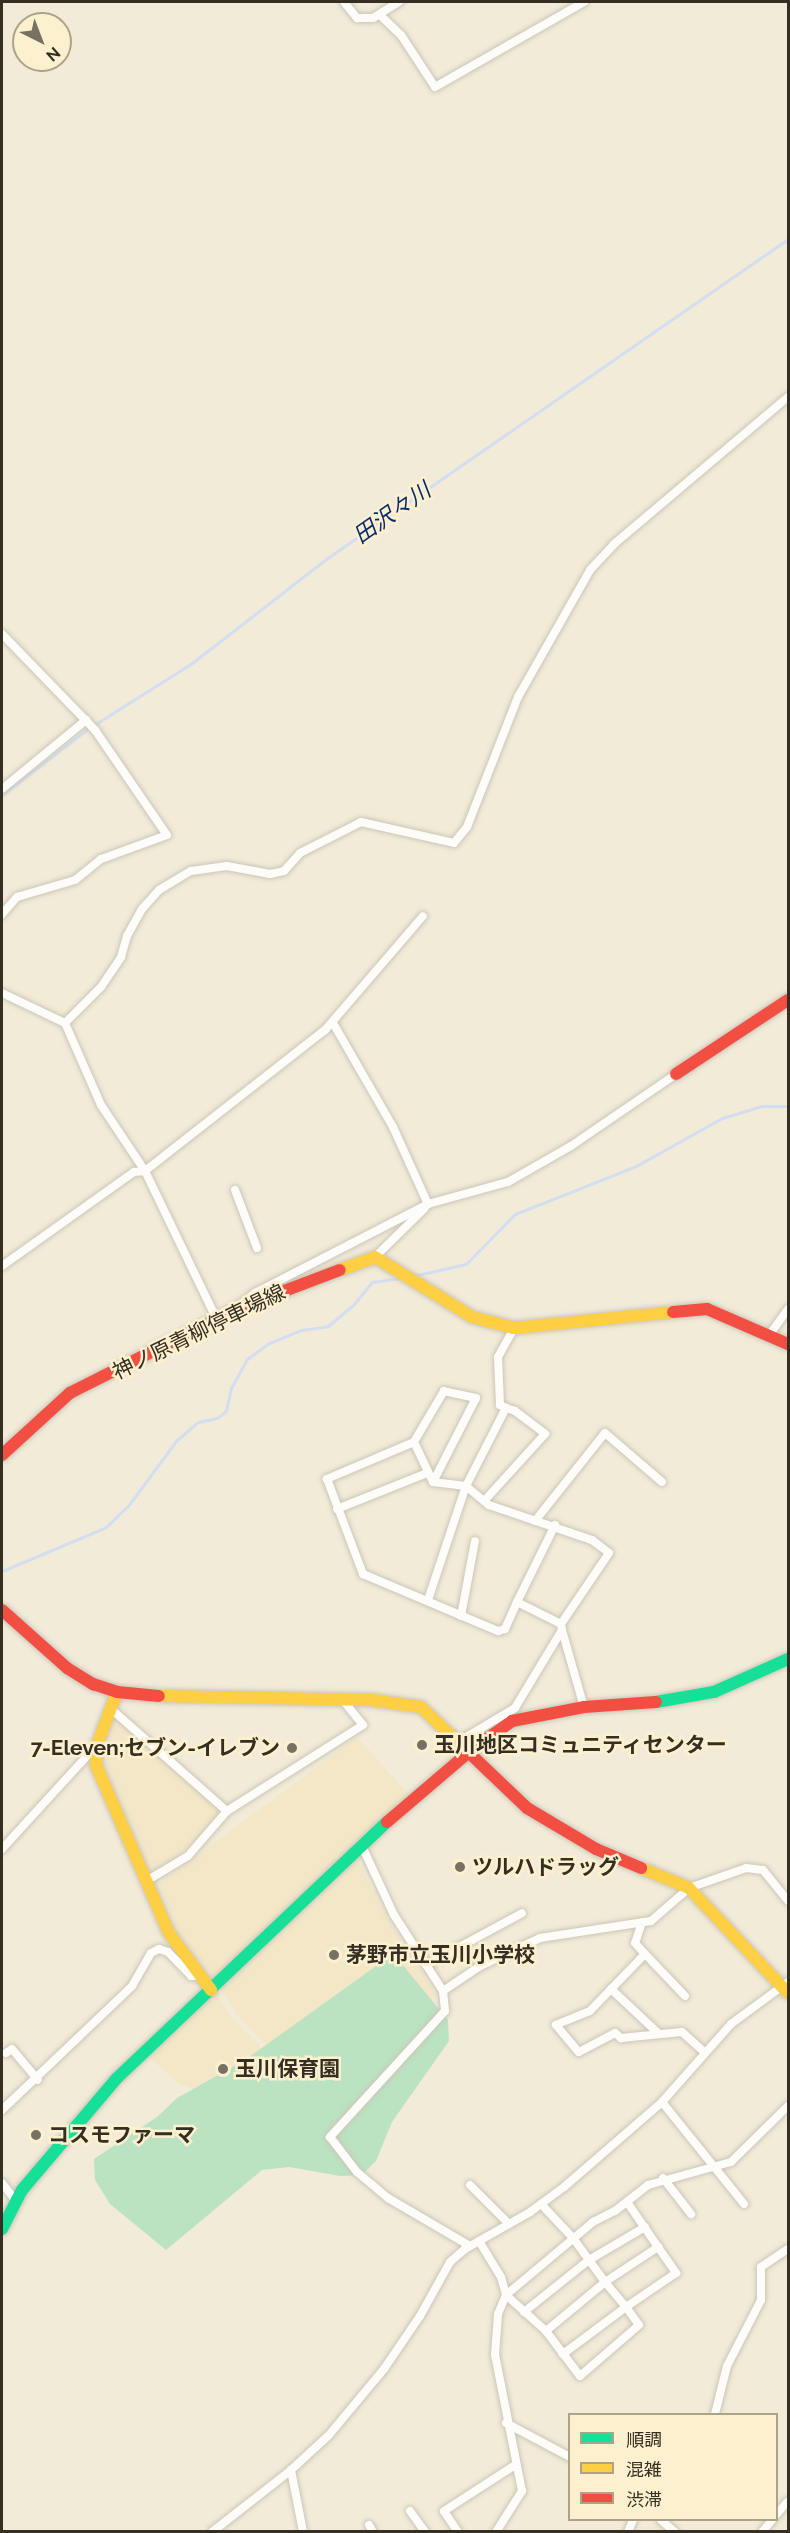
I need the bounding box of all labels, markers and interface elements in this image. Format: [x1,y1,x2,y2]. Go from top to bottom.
north arrow [12,12,72,72]
text: N [42,43,64,65]
water label: 田沢々川 [348,477,436,549]
street label: 神ノ原青柳停車場線 [109,1279,289,1385]
place label: 玉川地区コミュニティセンター [434,1732,728,1758]
place label: 7-Eleven;セブン-イレブン [31,1735,280,1761]
marker: 玉川地区コミュニティセンター [415,1738,429,1752]
marker: 7-Eleven;セブン-イレブン [285,1741,299,1755]
place label: ツルハドラッグ [472,1854,619,1880]
marker: ツルハドラッグ [453,1860,467,1874]
place label: 茅野市立玉川小学校 [346,1942,535,1968]
marker: 茅野市立玉川小学校 [327,1948,341,1962]
place label: 玉川保育園 [235,2056,340,2082]
marker: 玉川保育園 [216,2062,230,2076]
place label: コスモファーマ [48,2122,195,2148]
marker: コスモファーマ [29,2128,43,2142]
legend [568,2413,778,2521]
text: 順調 [626,2429,662,2450]
text: 混雑 [626,2459,662,2480]
text: 渋滞 [626,2489,662,2510]

